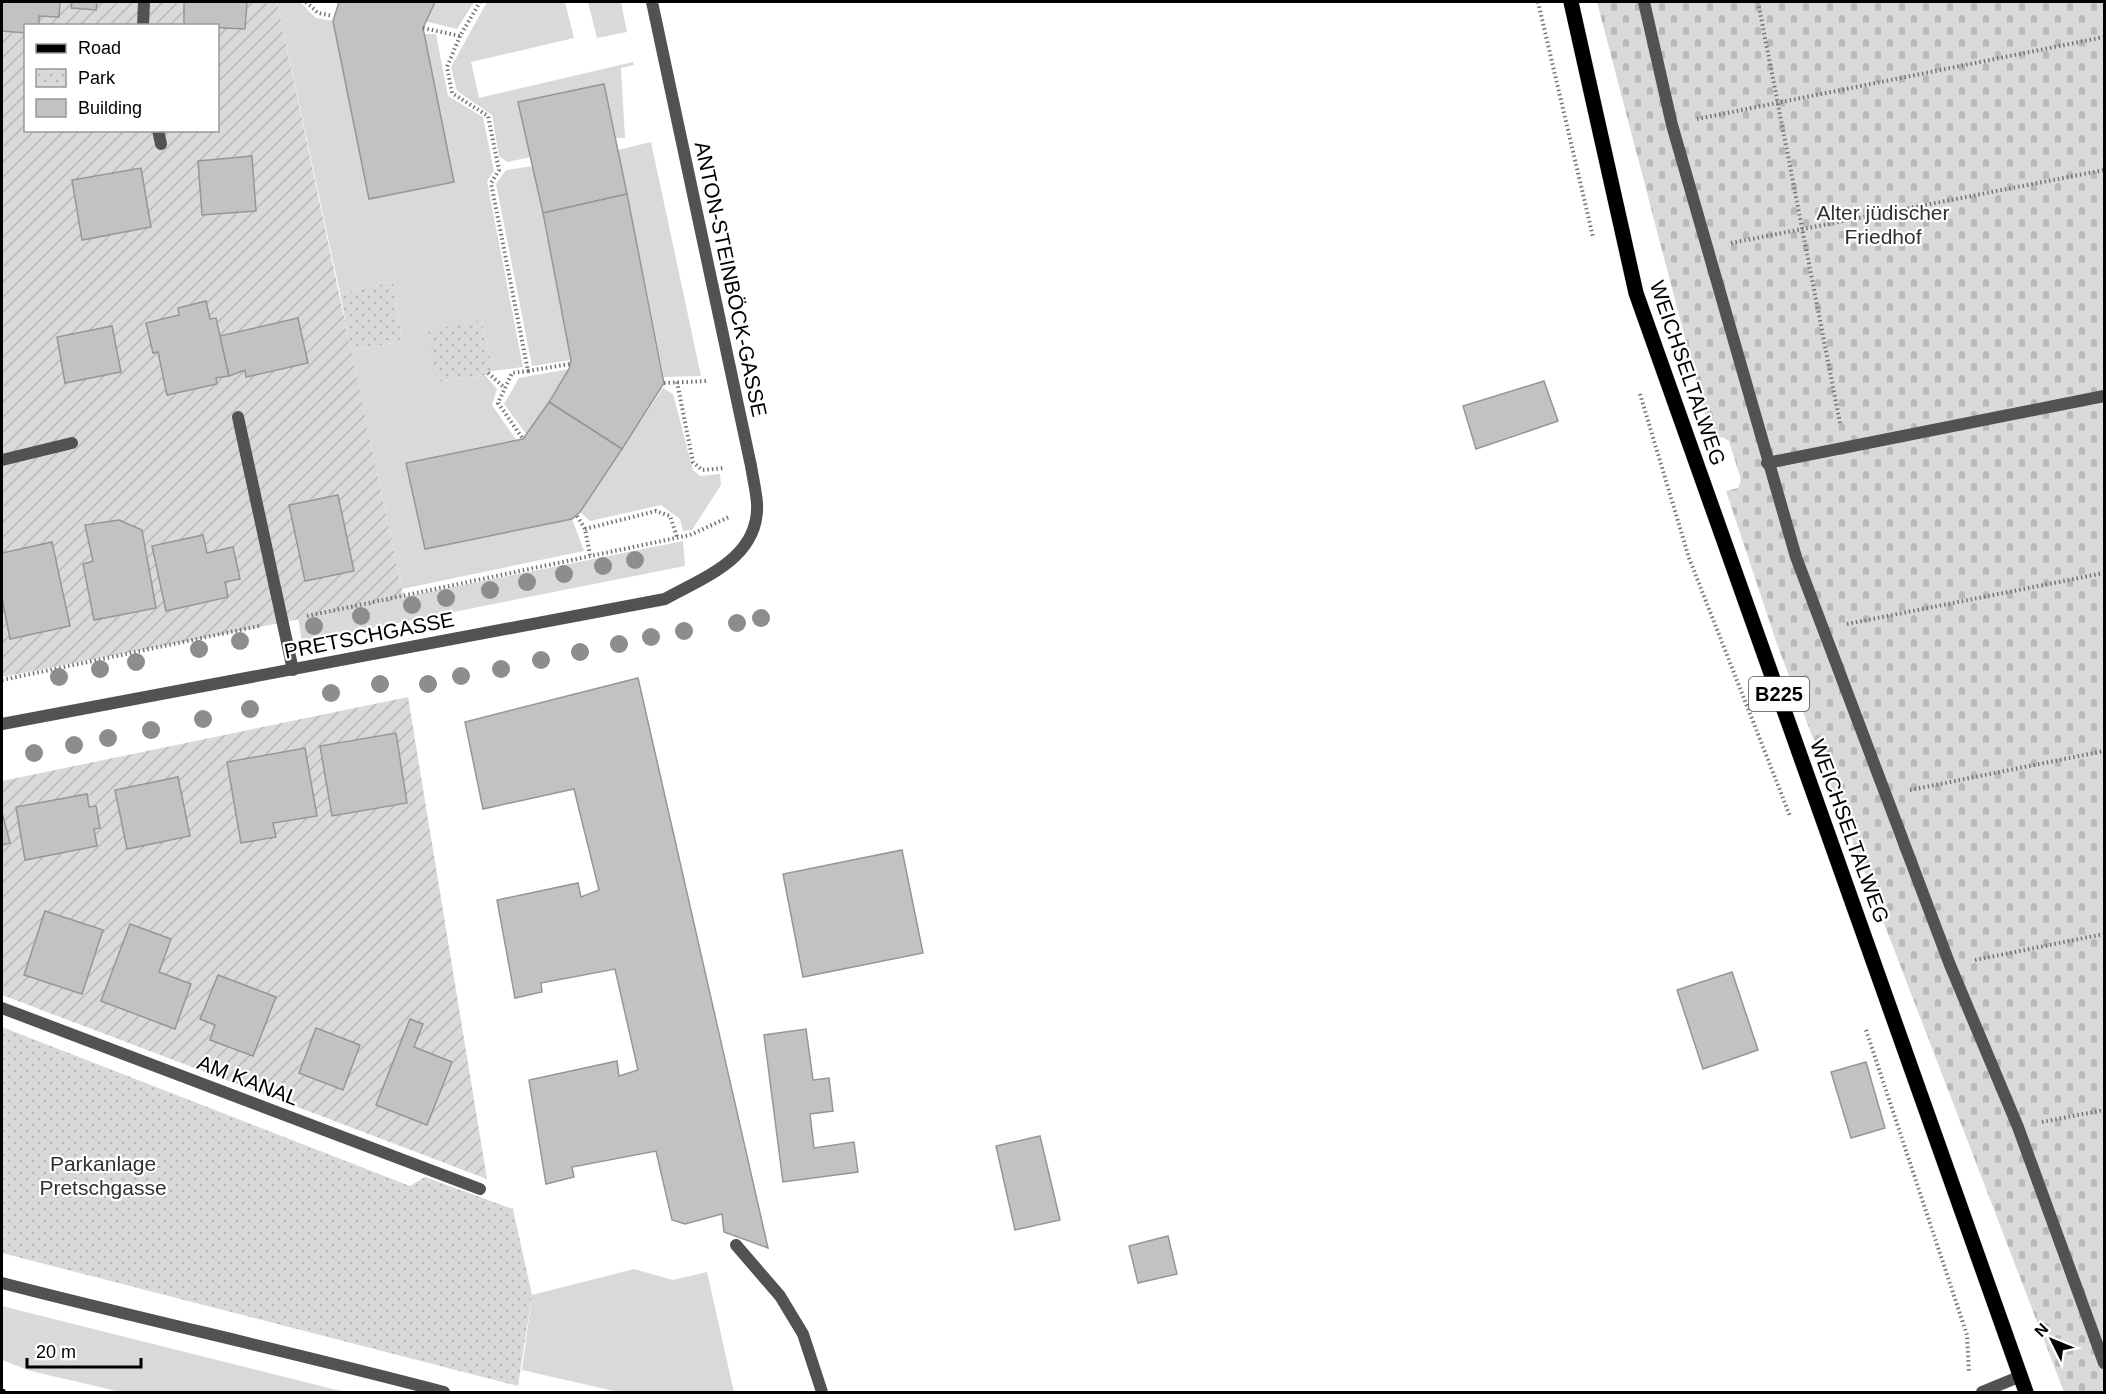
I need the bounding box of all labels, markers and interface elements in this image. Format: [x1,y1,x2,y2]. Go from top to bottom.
legend [24,24,219,132]
text: Road [78,38,121,58]
text: Park [78,68,116,88]
text: Building [78,98,142,118]
street label: ANTON-STEINBÖCK-GASSE [691,139,771,419]
park label: Alter jüdischer Friedhof [1816,201,1950,248]
street label: WEICHSELTALWEG [1646,278,1730,468]
street label: PRETSCHGASSE [282,607,456,663]
road number: B225 [1749,677,1809,711]
street label: WEICHSELTALWEG [1806,736,1894,926]
street label: AM KANAL [194,1050,302,1110]
park label: Parkanlage Pretschgasse [39,1152,167,1199]
north arrow [2022,1310,2082,1370]
text: N [2031,1320,2052,1340]
scale bar [27,1331,141,1369]
text: 20 m [36,1342,76,1362]

